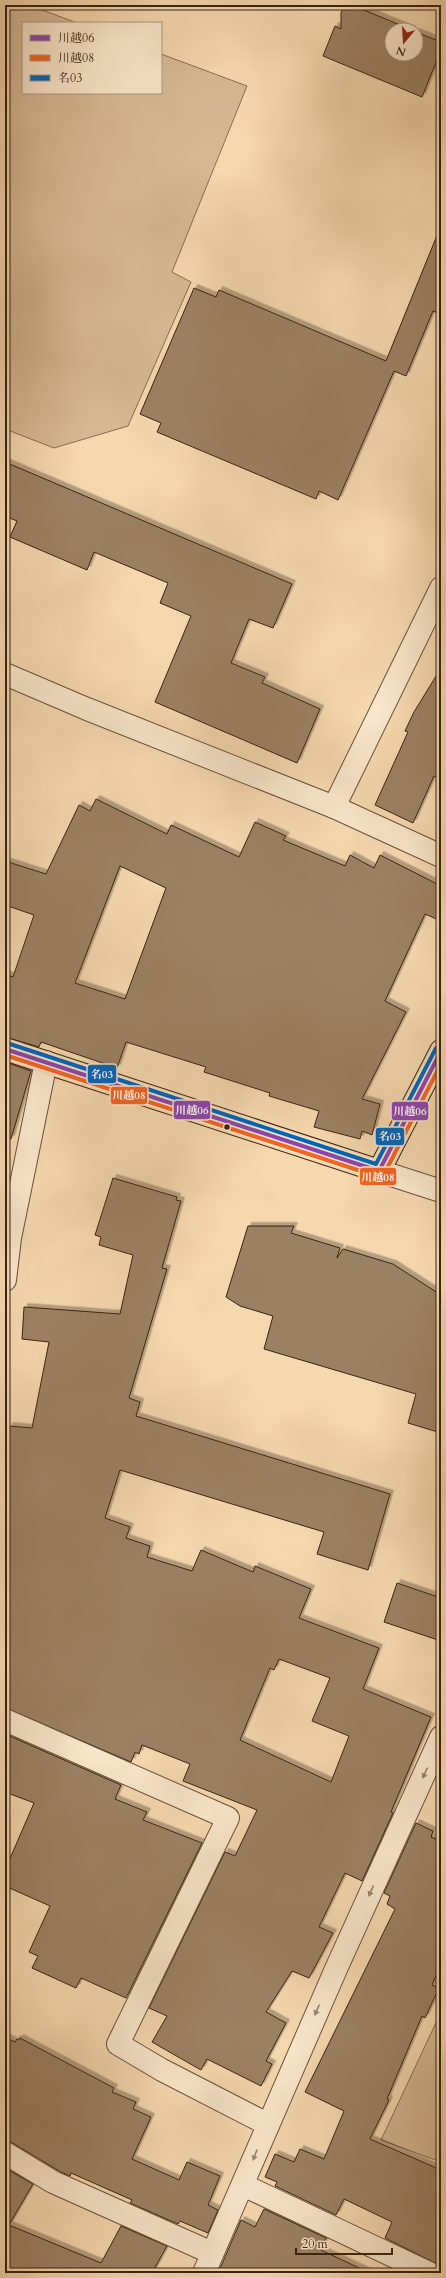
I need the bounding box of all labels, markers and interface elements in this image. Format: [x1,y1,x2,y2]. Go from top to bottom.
legend [22,22,162,94]
north arrow [384,22,424,62]
text: 川越06 [58,30,94,46]
text: N [394,42,408,60]
text: 川越08 [58,50,94,66]
text: 名03 [58,70,82,86]
line badge: 名03 [87,1064,117,1084]
text: 名03 [91,1067,113,1082]
line badge: 川越08 [110,1086,148,1105]
text: 川越08 [112,1088,146,1103]
line badge: 川越06 [173,1100,211,1120]
line badge: 川越06 [391,1101,429,1121]
text: 川越06 [175,1103,209,1118]
text: 川越06 [393,1104,427,1119]
unlabelled marker [222,1122,232,1132]
line badge: 名03 [375,1127,405,1146]
text: 名03 [379,1129,401,1144]
line badge: 川越08 [359,1167,397,1186]
text: 川越08 [361,1170,395,1185]
one-way arrow [422,1767,428,1778]
one-way arrow [368,1885,374,1897]
one-way arrow [314,2004,320,2016]
one-way arrow [252,2149,258,2161]
scale bar [296,2230,392,2256]
text: 20 m [302,2236,329,2252]

